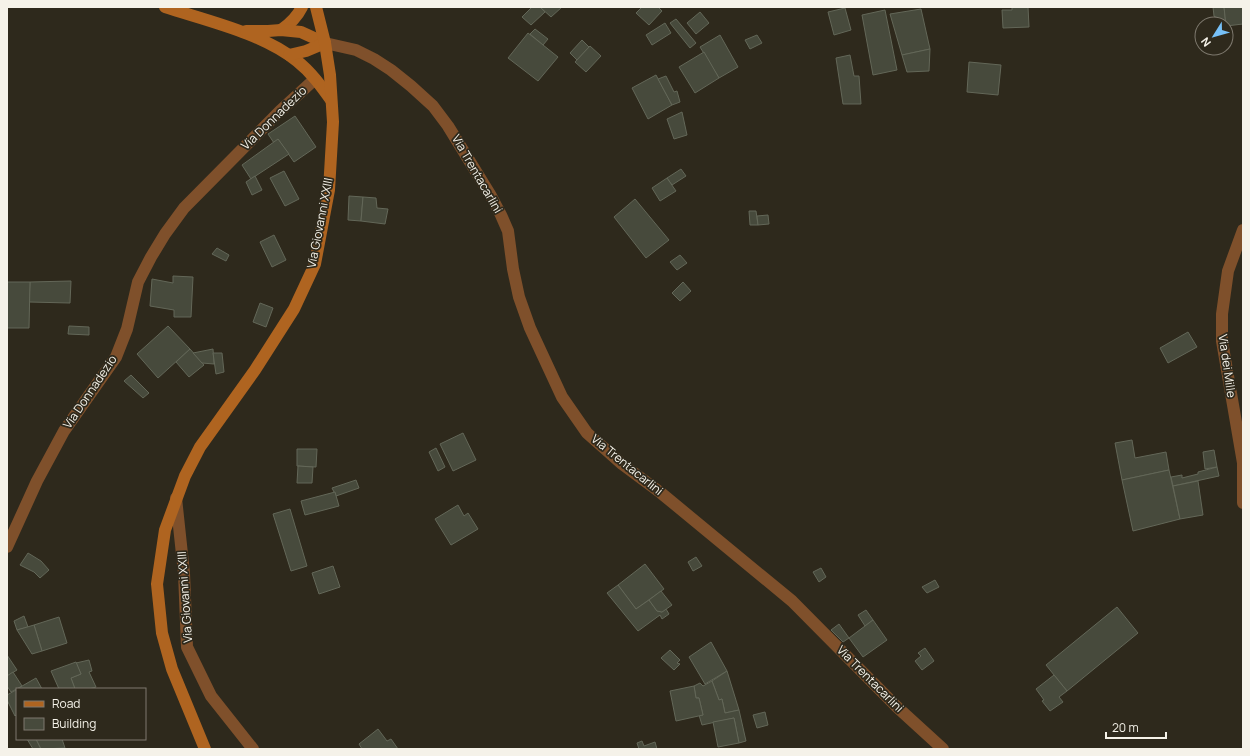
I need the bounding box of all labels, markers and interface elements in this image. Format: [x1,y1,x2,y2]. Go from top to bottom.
north arrow [1194,16,1234,56]
text: N [1197,35,1214,50]
street label: Via Donnadezio [237,82,310,153]
street label: Via Trentacarlini [448,131,507,216]
street label: Via Giovanni XXIII [302,176,337,270]
street label: Via dei Mille [1215,333,1240,399]
street label: Via Donnadezio [59,352,120,432]
street label: Via Trentacarlini [588,430,667,499]
street label: Via Giovanni XXIII [173,551,196,643]
street label: Via Trentacarlini [833,641,908,716]
legend [16,688,146,740]
text: Road [52,695,80,712]
scale bar [1106,714,1166,740]
text: Building [52,715,96,732]
text: 20 m [1112,719,1139,736]

